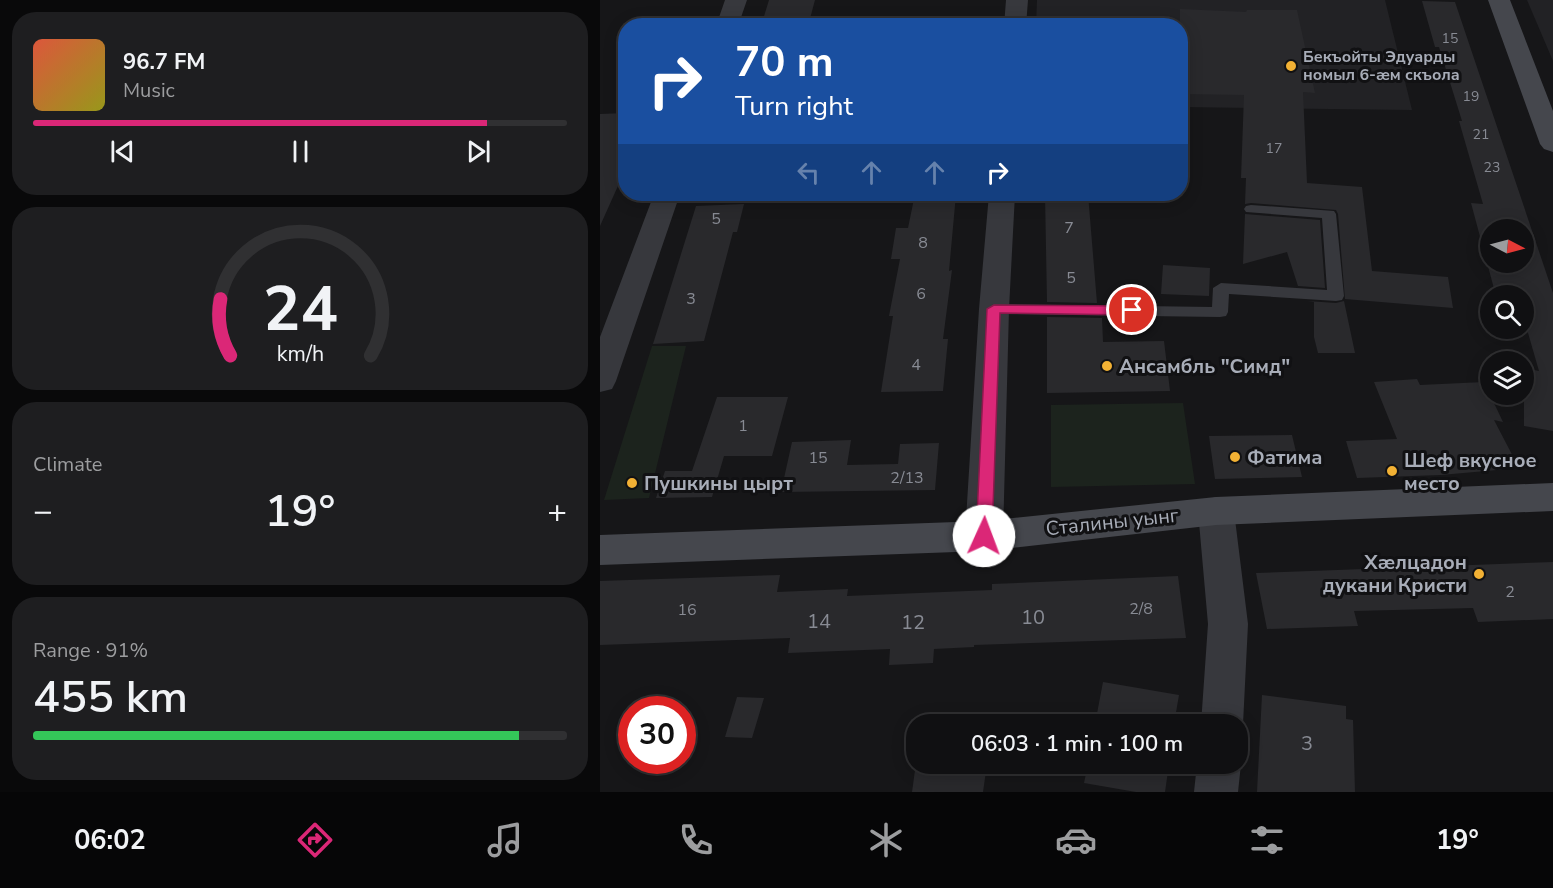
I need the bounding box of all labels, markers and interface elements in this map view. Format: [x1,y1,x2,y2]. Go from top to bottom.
house number: 15 [1442,29,1458,48]
text: 70 m [735,34,834,91]
icon: right [636,42,714,120]
place label: Бекъойты Эдуарды номыл 6-æм скъола [1303,46,1460,86]
text: 96.7 FM [123,47,205,77]
marker: Бекъойты Эдуарды номыл 6-æм скъола [1284,59,1298,73]
text: Music [123,77,175,104]
house number: 19 [1463,87,1479,106]
text: Turn right [735,88,853,125]
house number: 21 [1473,125,1489,144]
icon: previous [106,135,139,168]
icon: pause [284,135,317,168]
icon: next [462,135,495,168]
house number: 17 [1266,139,1282,158]
icon: left [792,156,825,189]
icon: ahead [855,156,888,189]
icon: ahead [918,156,951,189]
icon: right [981,156,1014,189]
house number: 23 [1484,158,1500,177]
house number: 5 [711,208,721,230]
house number: 7 [1064,217,1074,239]
north arrow [1480,219,1534,273]
map controls [1480,219,1534,405]
house number: 8 [918,232,928,254]
text: 24 [263,267,337,352]
house number: 5 [1066,267,1076,289]
house number: 6 [916,283,926,305]
pin [1106,284,1157,335]
button: search [1480,285,1534,339]
house number: 3 [686,288,696,310]
icon: arrive [1115,293,1148,326]
text: km/h [276,339,324,369]
button: layers [1480,351,1534,405]
place label: Ансамбль "Симд" [1119,353,1290,380]
house number: 4 [911,354,921,376]
marker: Ансамбль "Симд" [1100,359,1114,373]
house number: 1 [738,415,748,437]
place label: Фатима [1247,444,1322,471]
house number: 15 [808,447,828,469]
place label: Шеф вкусное место [1404,447,1537,497]
marker: Фатима [1228,450,1242,464]
text: Climate [33,451,102,478]
marker: Шеф вкусное место [1385,464,1399,478]
house number: 2/13 [890,467,924,489]
place label: Пушкины цырт [644,470,793,497]
marker: Пушкины цырт [625,476,639,490]
text: 19° [265,481,335,542]
text: − [33,489,53,534]
text: + [547,489,567,534]
street label: Сталины уынг [1044,502,1180,542]
position arrow [952,504,1016,568]
place label: Хæлцадон дукани Кристи [1323,549,1467,599]
marker: Хæлцадон дукани Кристи [1472,567,1486,581]
house number: 2 [1505,581,1515,603]
house number: 2/8 [1129,598,1153,620]
house number: 16 [677,599,697,621]
house number: 10 [1021,604,1045,631]
house number: 14 [807,608,831,635]
house number: 12 [901,609,925,636]
text: Range · 91% [33,637,148,664]
text: 455 km [33,667,188,728]
speed limit sign: 30 [618,696,696,774]
text: 06:03 · 1 min · 100 m [971,729,1183,759]
house number: 3 [1301,730,1313,757]
icon: directions [294,819,336,861]
icon: music [484,819,526,861]
icon: phone [675,819,717,861]
icon: climate [865,819,907,861]
icon: car [1055,819,1097,861]
icon: filters [1246,819,1288,861]
text: 06:02 [74,822,146,859]
text: 19° [1436,822,1479,859]

